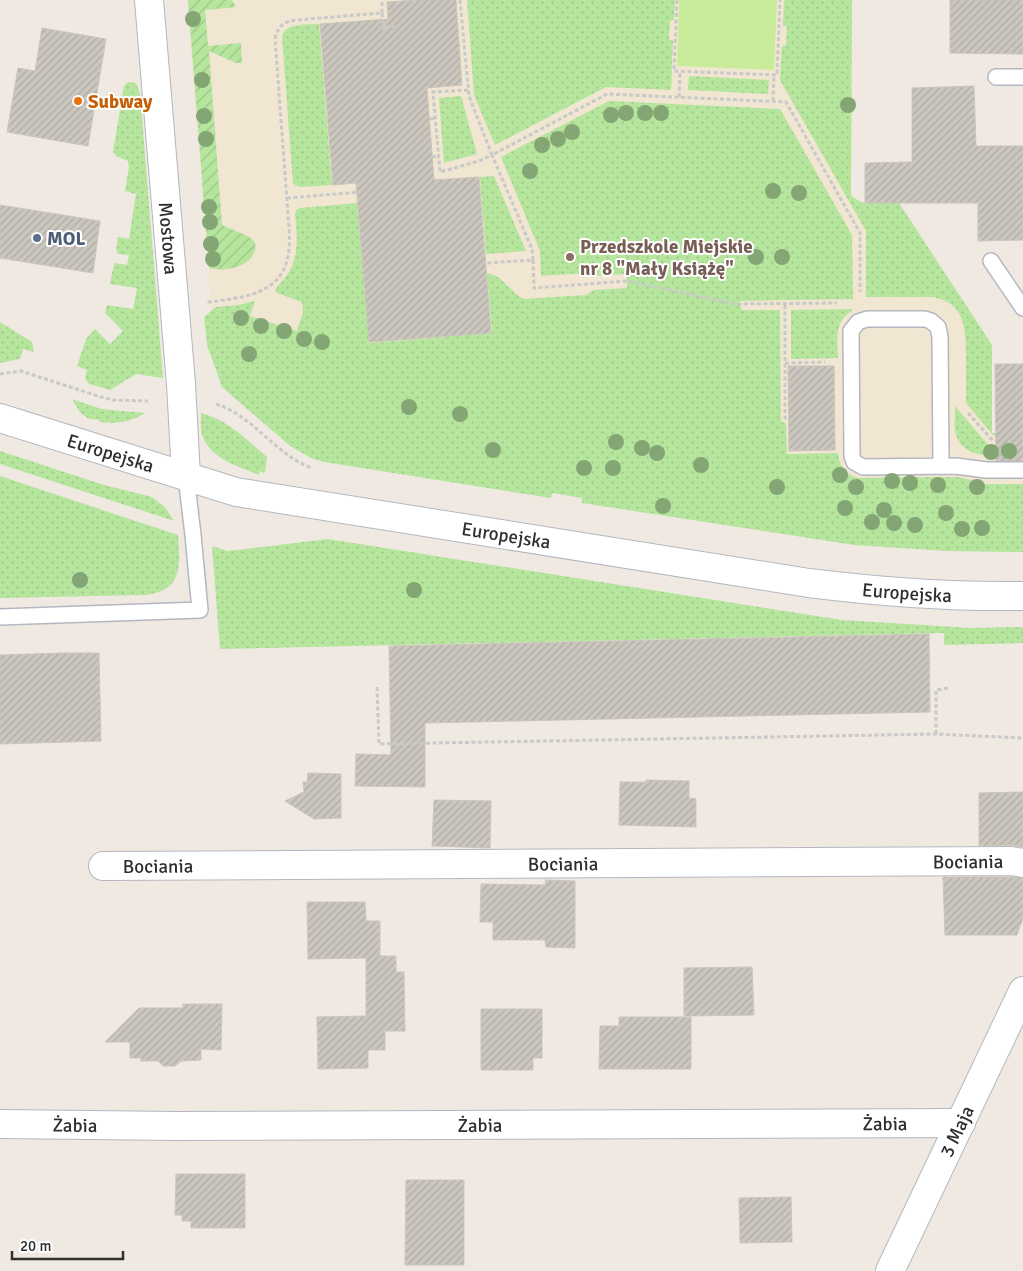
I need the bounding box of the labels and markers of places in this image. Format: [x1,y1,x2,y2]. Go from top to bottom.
place label: Subway [88,90,153,114]
marker: Subway [72,95,84,107]
place label: MOL [47,227,86,251]
marker: MOL [31,232,43,244]
place label: Przedszkole Miejskie nr 8 "Mały Książę" [580,235,753,281]
marker: Przedszkole Miejskie nr 8 "Mały Książę" [564,251,576,263]

